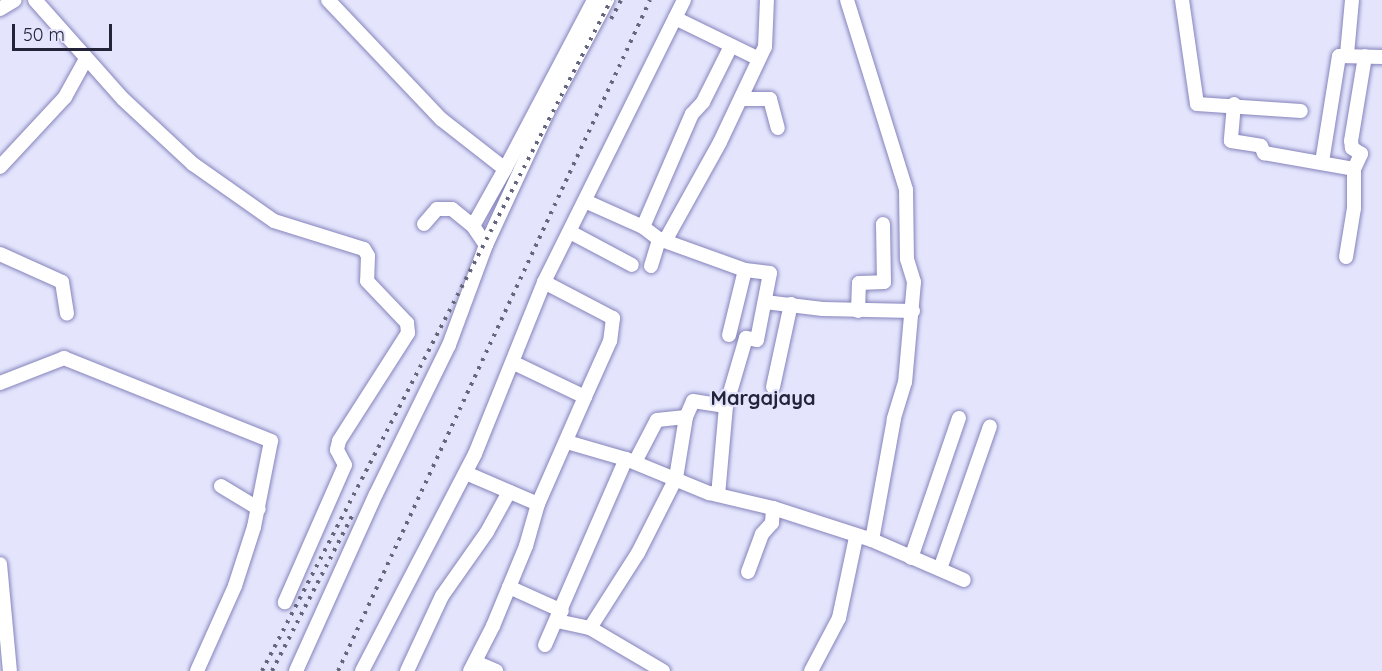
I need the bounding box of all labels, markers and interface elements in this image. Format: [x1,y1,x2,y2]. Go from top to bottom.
scale bar [15,12,116,50]
text: 50 m [23,23,65,46]
district label: Margajaya [711,385,815,409]

